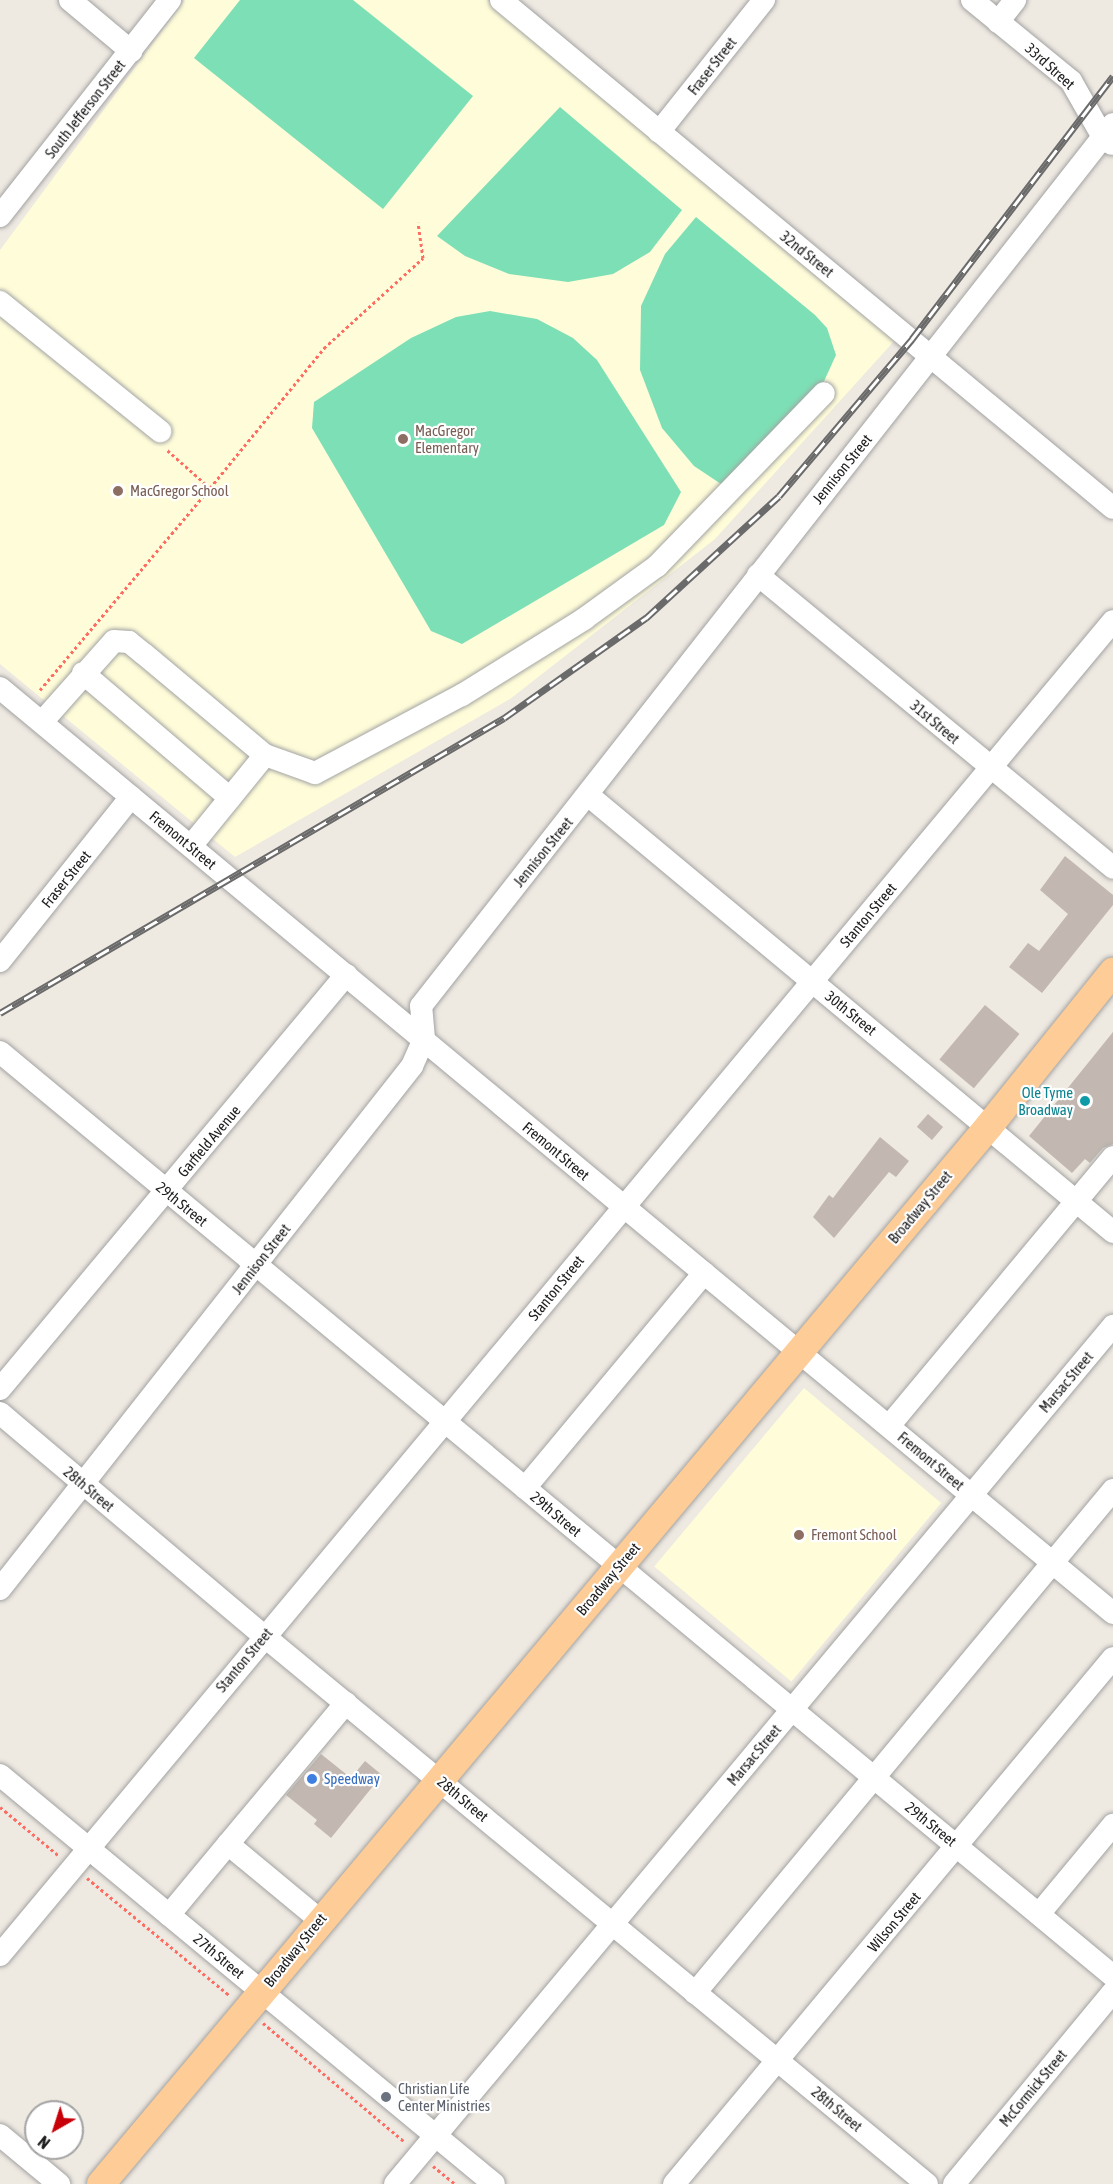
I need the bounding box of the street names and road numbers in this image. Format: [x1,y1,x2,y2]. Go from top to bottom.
street label: Fraser Street [684,34,740,98]
street label: 33rd Street [1021,39,1079,93]
street label: South Jefferson Street [41,56,129,162]
street label: 32nd Street [777,227,837,281]
street label: Jennison Street [809,431,875,507]
street label: 31st Street [907,696,963,748]
street label: Fremont Street [146,807,220,873]
street label: Jennison Street [510,814,576,890]
street label: Fraser Street [38,847,94,911]
street label: Stanton Street [836,879,900,951]
street label: 30th Street [822,987,880,1039]
street label: Garfield Avenue [174,1101,244,1181]
street label: Fremont Street [519,1118,593,1184]
street label: Broadway Street [884,1167,956,1247]
street label: 29th Street [153,1178,211,1230]
street label: Jennison Street [228,1220,294,1298]
street label: Stanton Street [524,1252,588,1324]
street label: Marsac Street [1035,1348,1097,1416]
street label: Fremont Street [894,1428,968,1494]
street label: 28th Street [60,1463,118,1515]
street label: 29th Street [527,1488,585,1540]
street label: Broadway Street [572,1539,644,1619]
street label: Stanton Street [212,1624,276,1696]
street label: Marsac Street [723,1721,785,1789]
street label: 28th Street [434,1773,492,1825]
street label: 29th Street [902,1798,960,1850]
street label: Wilson Street [864,1888,924,1956]
street label: Broadway Street [260,1910,330,1990]
street label: 27th Street [190,1930,248,1982]
street label: McCormick Street [996,2046,1070,2130]
street label: 28th Street [808,2083,866,2135]

